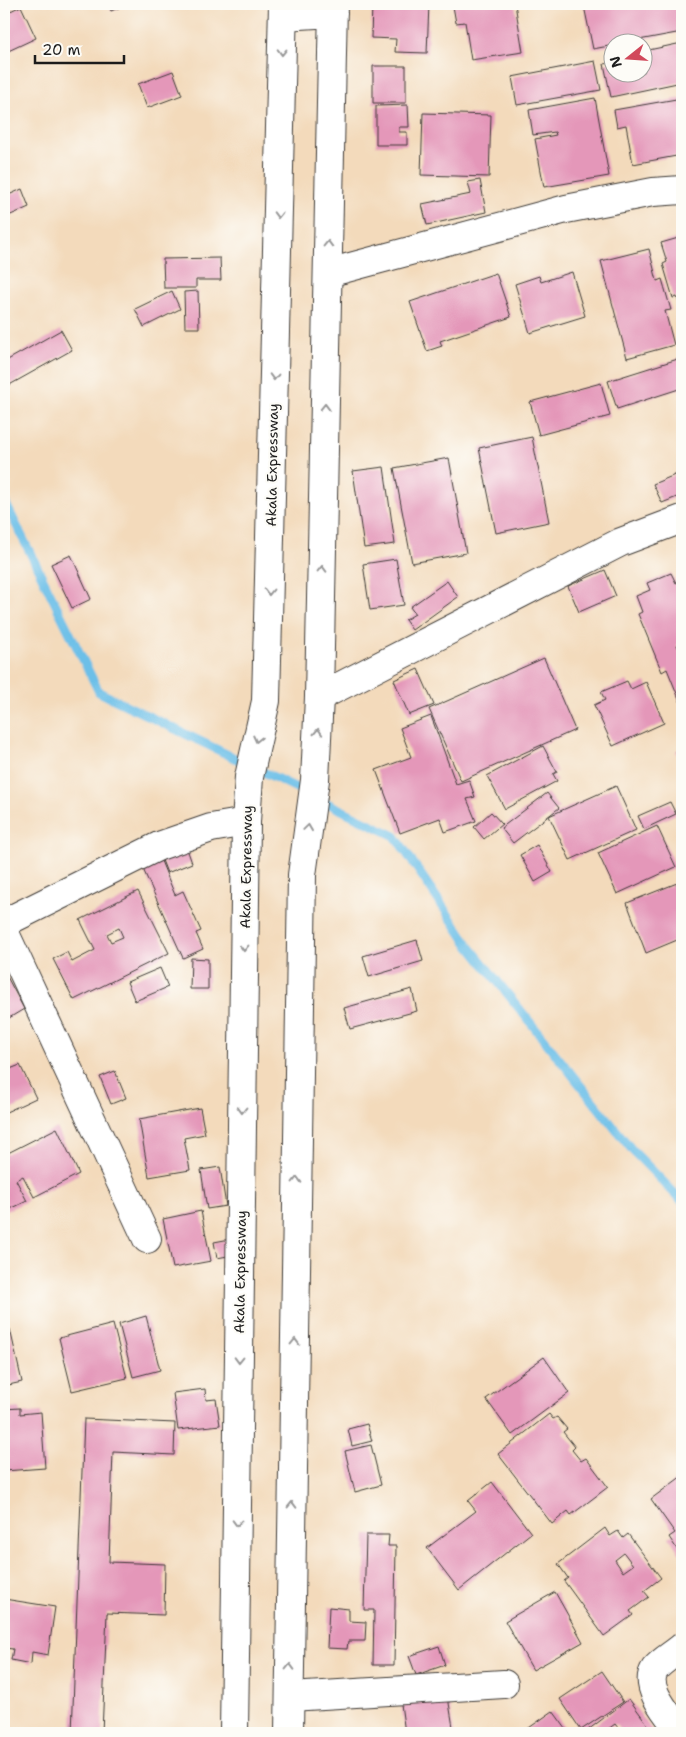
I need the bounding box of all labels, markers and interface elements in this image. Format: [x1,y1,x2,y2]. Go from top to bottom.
scale bar [35,32,124,64]
north arrow [604,32,654,82]
text: 20 m [42,40,81,60]
one-way arrow [277,49,287,57]
text: N [605,54,626,70]
one-way arrow [273,212,283,219]
one-way arrow [323,240,334,248]
one-way arrow [269,374,279,382]
one-way arrow [320,402,330,410]
street label: Akala Expressway [262,403,282,527]
one-way arrow [317,565,327,572]
one-way arrow [264,589,274,597]
one-way arrow [312,727,323,735]
one-way arrow [252,734,263,743]
street label: Akala Expressway [236,805,256,929]
one-way arrow [303,823,313,832]
one-way arrow [239,944,250,952]
one-way arrow [237,1106,247,1114]
one-way arrow [292,1175,302,1183]
street label: Akala Expressway [230,1210,250,1334]
one-way arrow [290,1338,300,1346]
one-way arrow [234,1356,244,1364]
one-way arrow [287,1500,298,1508]
one-way arrow [232,1519,242,1527]
one-way arrow [285,1663,295,1670]

